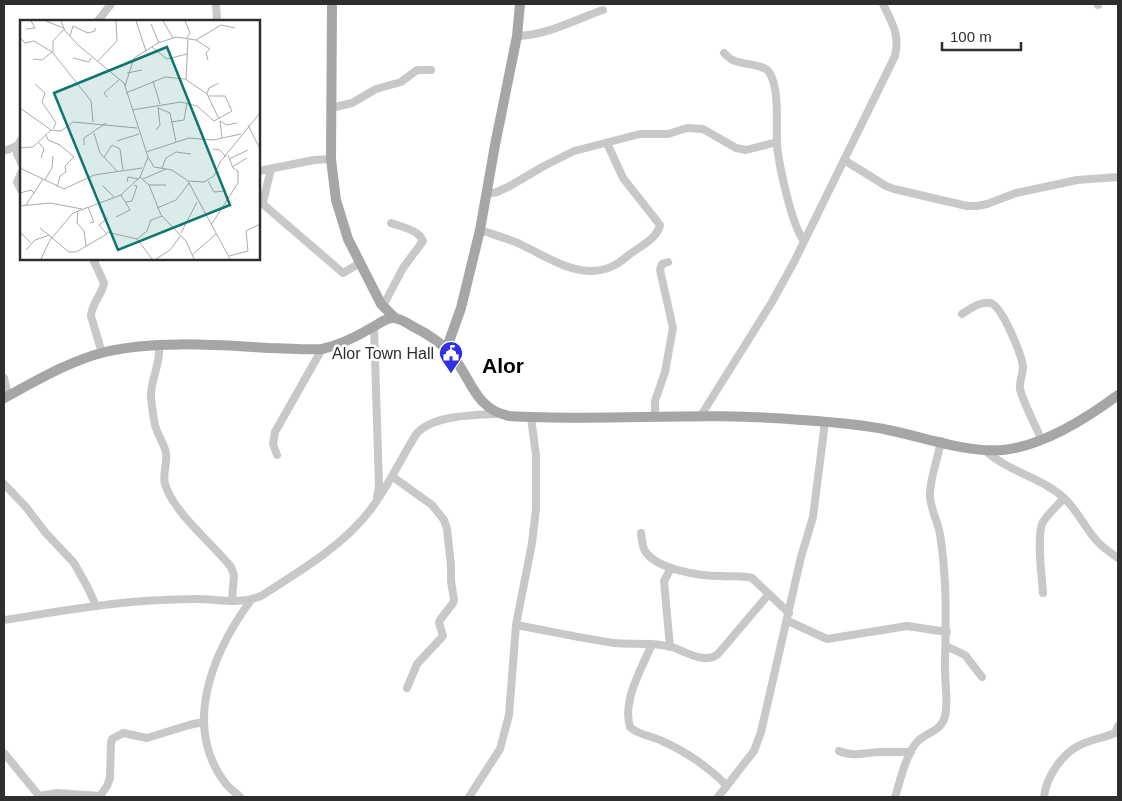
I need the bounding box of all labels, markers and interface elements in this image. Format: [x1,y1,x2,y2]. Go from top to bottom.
inset map [20,20,260,260]
scale bar [942,20,1021,52]
text: 100 m [950,28,992,45]
public building icon: Alor Town Hall [438,340,464,374]
place label: Alor Town Hall [332,345,434,362]
district label: Alor [482,354,524,377]

